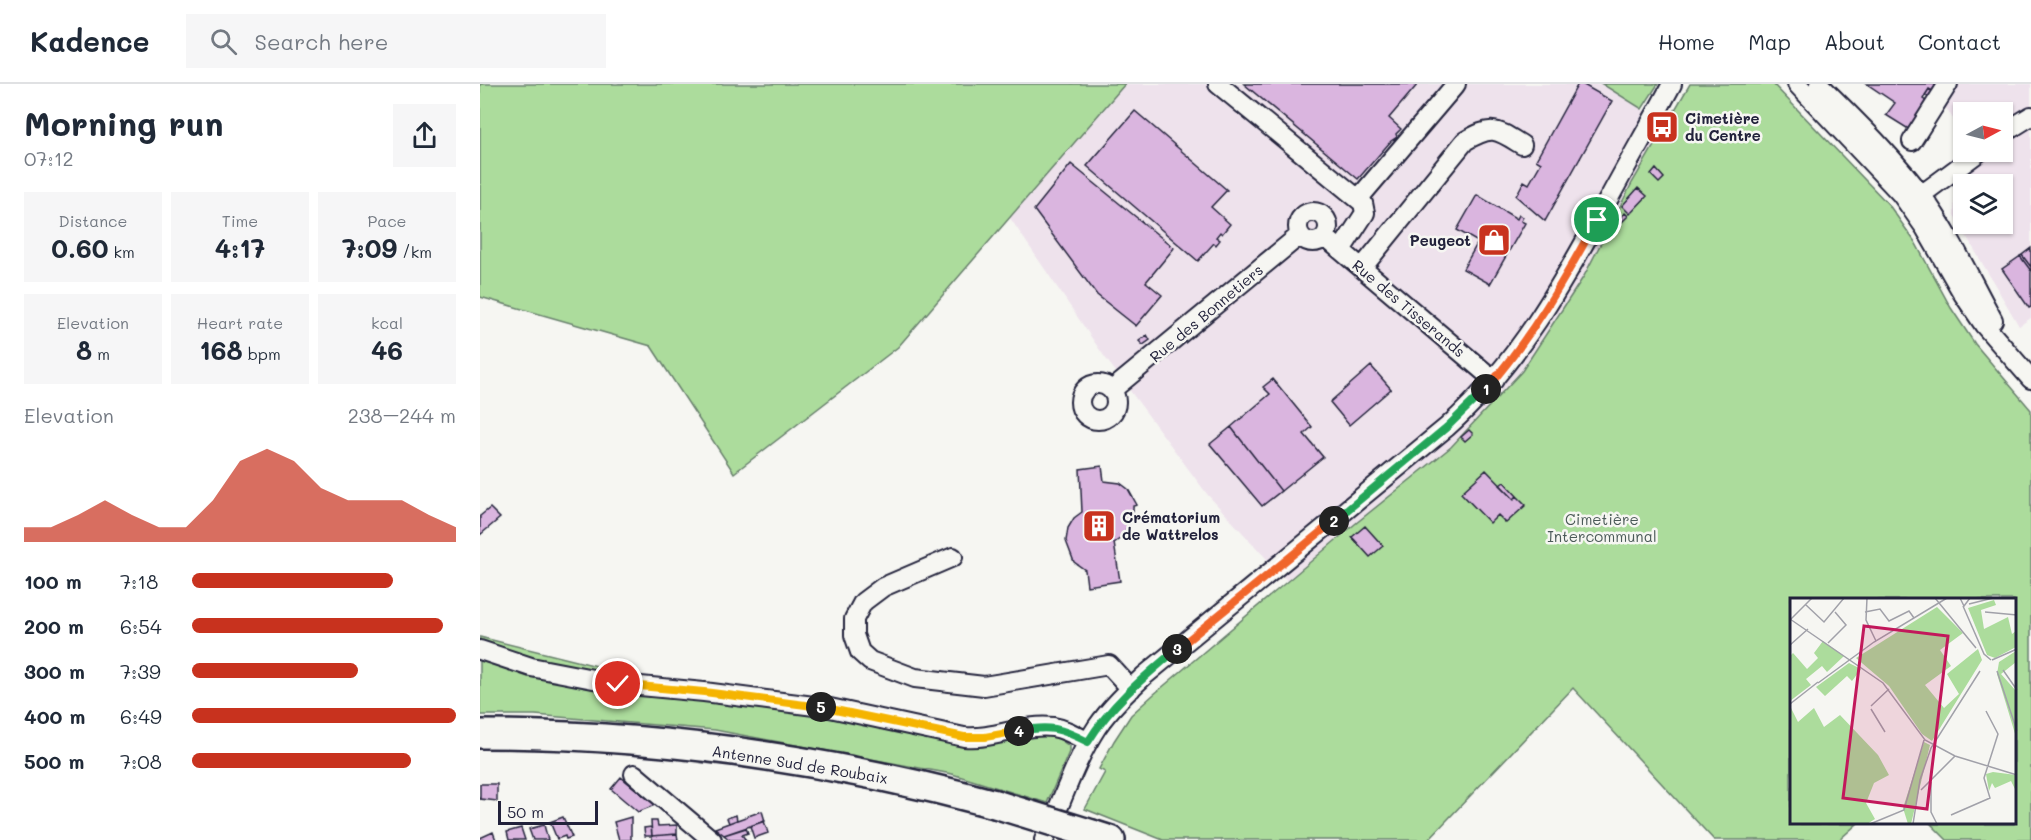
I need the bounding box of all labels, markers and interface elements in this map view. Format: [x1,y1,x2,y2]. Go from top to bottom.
search box [186,14,606,68]
text: Kadence [30,23,150,59]
icon: search [207,25,240,58]
text: Search here [255,27,388,56]
text: Home [1658,28,1715,55]
text: Map [1748,28,1791,55]
text: About [1824,28,1885,55]
text: Contact [1918,28,2001,55]
text: Morning run [24,101,224,144]
north arrow [1953,102,2013,162]
map controls [1953,102,2013,234]
button: share [393,104,456,167]
place label: Cimetière du Centre [1685,108,1761,145]
bus stop icon: Cimetière du Centre [1644,109,1680,145]
text: 07:12 [24,145,74,171]
button: layers [1953,174,2013,234]
pin [1571,194,1622,245]
icon: arrive [1580,203,1613,236]
text: Distance [59,210,127,231]
text: Time [222,210,258,231]
text: Pace [367,210,407,231]
shop icon: Peugeot [1476,222,1512,258]
place label: Peugeot [1410,230,1471,250]
text: 0.60 [51,231,108,265]
text: 4:17 [215,231,265,265]
text: 7:09 [342,231,397,265]
text: km [108,241,135,262]
text: /km [397,241,432,262]
street label: Rue des Tisserands [1348,255,1470,361]
street label: Rue des Bonnetiers [1145,260,1267,366]
text: Elevation [57,312,129,333]
text: Heart rate [197,312,283,333]
text: kcal [371,312,403,333]
text: 8 [76,333,92,367]
text: 168 [199,333,243,367]
text: 46 [371,333,403,367]
text: m [92,343,110,364]
text: bpm [243,343,281,364]
pin: 1 [1471,374,1501,404]
text: 1 [1482,378,1490,399]
text: Elevation [24,402,114,428]
text: 238–244 m [348,402,456,428]
pin: 2 [1319,506,1349,536]
place label: Crématorium de Wattrelos [1122,507,1220,544]
building icon: Crématorium de Wattrelos [1081,508,1117,544]
park label: Cimetière Intercommunal [1547,509,1657,546]
text: 2 [1330,510,1338,531]
text: 100 m [24,568,82,594]
text: 7:18 [120,568,158,594]
inset map [1790,598,2016,825]
text: 200 m [24,613,84,639]
text: 6:54 [120,613,162,639]
pin: 3 [1162,634,1192,664]
text: 3 [1172,638,1182,659]
text: 300 m [24,658,85,684]
text: 7:39 [120,658,161,684]
pin [592,658,643,709]
icon: check [601,667,634,700]
pin: 5 [806,692,836,722]
text: 5 [816,696,826,717]
text: 400 m [24,703,85,729]
text: 6:49 [120,703,162,729]
pin: 4 [1004,716,1034,746]
text: 4 [1014,720,1024,741]
street label: Antenne Sud de Roubaix [711,740,890,788]
text: 500 m [24,748,84,774]
text: 7:08 [120,748,162,774]
scale bar [498,798,598,826]
text: 50 m [507,801,544,822]

